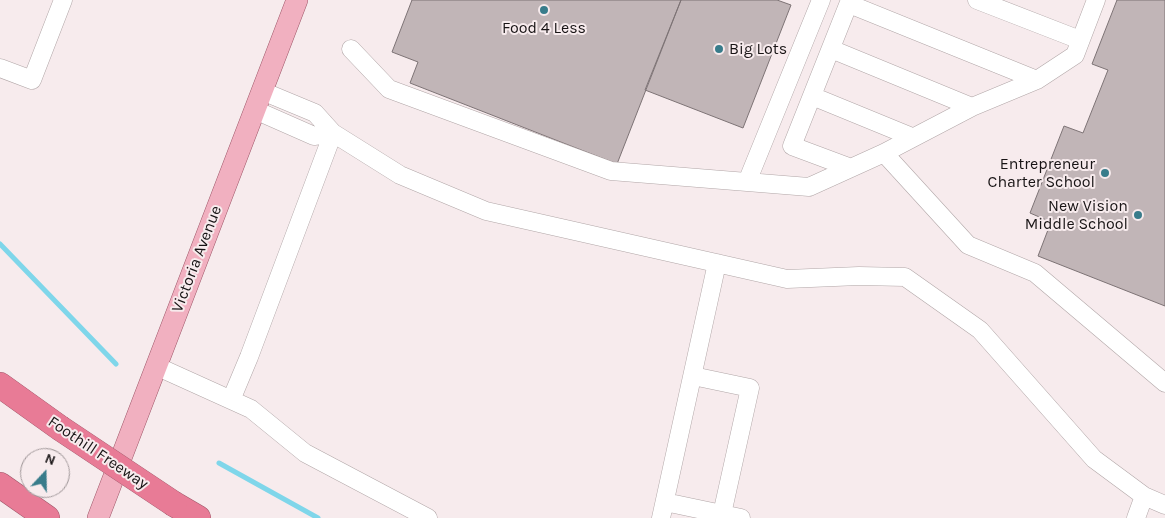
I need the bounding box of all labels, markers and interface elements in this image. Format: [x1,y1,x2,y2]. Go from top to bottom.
marker: Food 4 Less [538,4,550,16]
place label: Food 4 Less [502,18,586,38]
place label: Big Lots [729,39,787,59]
marker: Big Lots [713,43,725,55]
place label: Entrepreneur Charter School [988,154,1095,192]
marker: Entrepreneur Charter School [1099,167,1111,179]
place label: New Vision Middle School [1025,196,1128,234]
street label: Victoria Avenue [168,203,226,315]
marker: New Vision Middle School [1132,209,1144,221]
street label: Foothill Freeway [44,412,152,494]
north arrow [20,448,70,498]
text: N [42,450,58,469]

